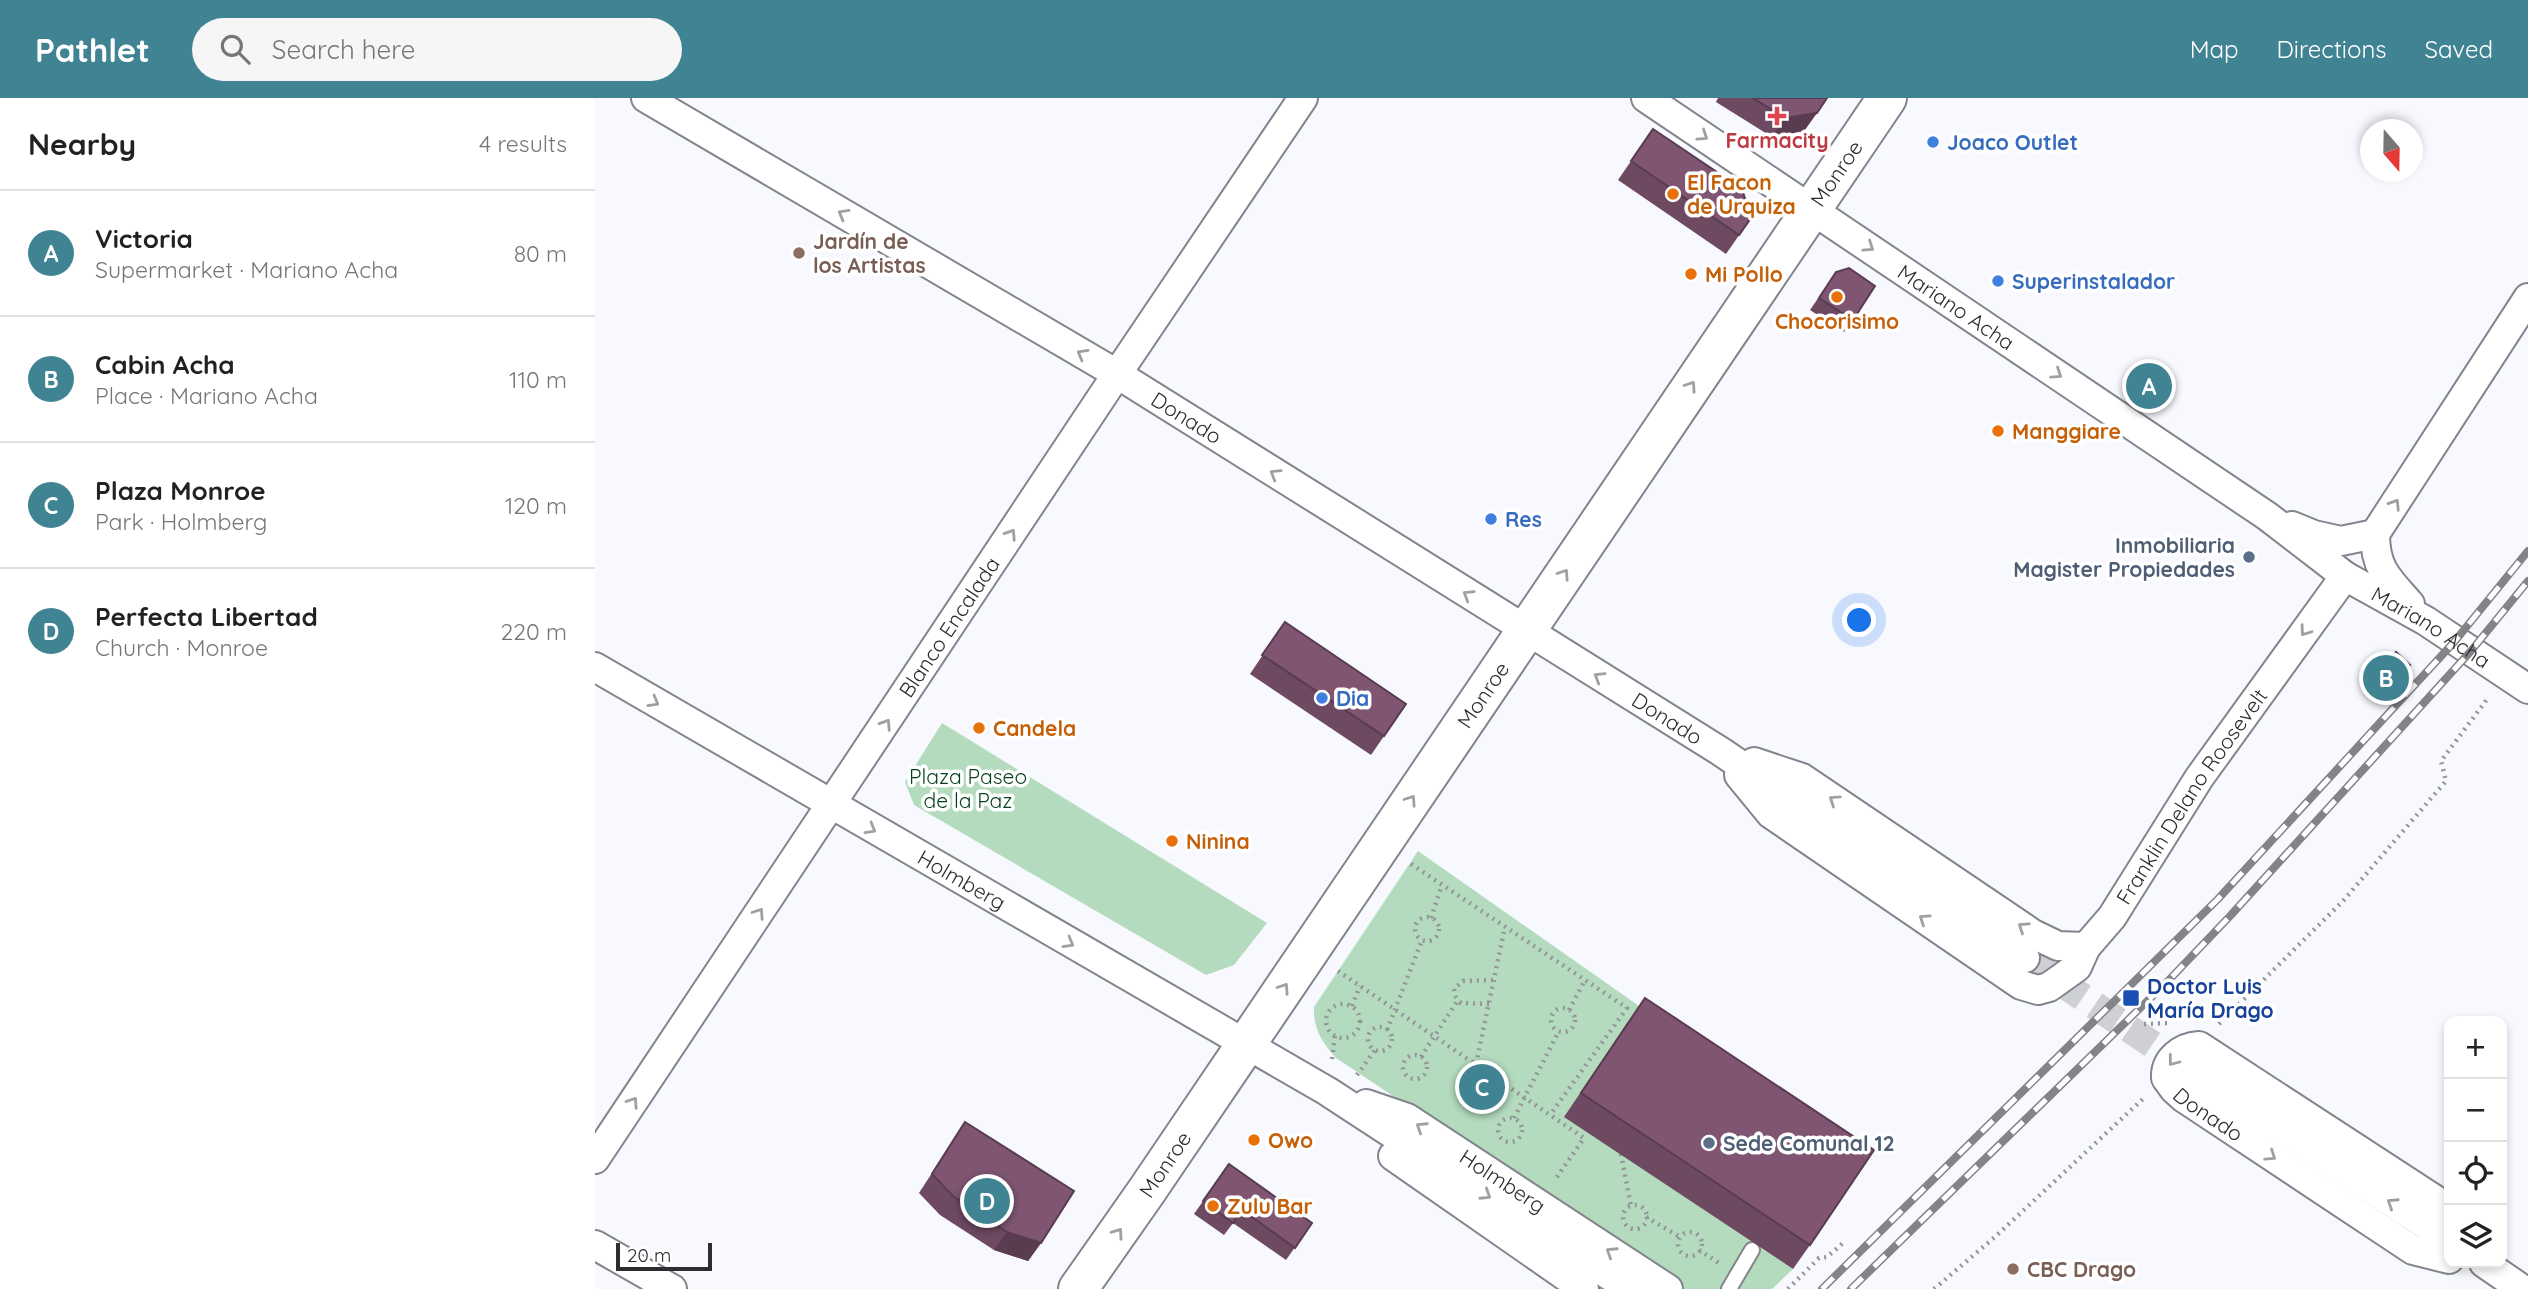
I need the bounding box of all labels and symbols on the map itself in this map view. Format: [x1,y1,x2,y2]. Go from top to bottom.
marker: Farmacity [1769,108,1785,124]
north arrow [2360,119,2423,182]
place label: Farmacity [1725,127,1829,153]
one-way arrow [1695,128,1708,140]
place label: Joaco Outlet [1947,129,2078,155]
marker: Joaco Outlet [1925,134,1941,150]
street label: Monroe [1804,135,1868,211]
place label: El Facon de Urquiza [1687,169,1796,219]
marker: El Facon de Urquiza [1665,186,1681,202]
one-way arrow [838,209,851,222]
place label: Jardín de los Artistas [813,228,926,278]
one-way arrow [1861,239,1874,251]
marker: Jardín de los Artistas [791,245,807,261]
street label: Mariano Acha [1893,258,2020,355]
place label: Mi Pollo [1705,261,1783,287]
marker: Mi Pollo [1683,266,1699,282]
place label: Superinstalador [2012,268,2175,294]
marker: Superinstalador [1990,273,2006,289]
marker: Chocorisimo [1829,289,1845,305]
place label: Chocorisimo [1775,308,1899,334]
one-way arrow [1076,349,1089,362]
pin: A [2126,360,2172,412]
one-way arrow [2050,366,2063,379]
one-way arrow [1683,381,1695,394]
street label: Donado [1147,386,1227,449]
place label: Manggiare [2012,418,2121,444]
marker: Manggiare [1990,423,2006,439]
one-way arrow [1270,469,1283,482]
one-way arrow [2386,498,2399,511]
place label: Res [1505,506,1542,532]
marker: Res [1483,511,1499,527]
one-way arrow [1003,529,1015,542]
place label: Inmobiliaria Magister Propiedades [2013,532,2235,582]
marker: Inmobiliaria Magister Propiedades [2241,549,2257,565]
street label: Blanco Encalada [893,552,1005,702]
one-way arrow [1556,569,1569,582]
street label: Mariano Acha [2367,580,2496,673]
one-way arrow [1462,590,1475,603]
your location [1842,603,1876,637]
one-way arrow [2301,623,2313,636]
pin: B [2363,652,2409,704]
street label: Monroe [1451,657,1514,733]
one-way arrow [1594,672,1607,685]
street label: Franklin Delano Roosevelt [2110,683,2272,909]
place label: Dia [1336,685,1369,711]
street label: Donado [1627,686,1707,750]
marker: Dia [1314,690,1330,706]
one-way arrow [646,694,659,707]
place label: Candela [993,715,1076,741]
one-way arrow [877,718,890,731]
marker: Candela [971,720,987,736]
park label: Plaza Paseo de la Paz [909,763,1027,813]
one-way arrow [1403,794,1416,807]
one-way arrow [1829,796,1842,808]
one-way arrow [864,821,877,834]
place label: Ninina [1186,828,1250,854]
marker: Ninina [1164,833,1180,849]
street label: Holmberg [913,844,1011,915]
one-way arrow [751,908,764,921]
one-way arrow [1919,914,1932,927]
one-way arrow [2018,923,2031,936]
one-way arrow [1061,934,1074,947]
place label: Doctor Luis María Drago [2147,973,2274,1023]
one-way arrow [1276,983,1288,996]
marker: Doctor Luis María Drago [2121,988,2141,1008]
one-way arrow [2169,1053,2181,1065]
pin: C [1459,1061,1505,1113]
street label: Donado [2168,1082,2248,1147]
one-way arrow [625,1097,637,1110]
one-way arrow [1415,1122,1428,1135]
street label: Monroe [1133,1126,1196,1202]
place label: Owo [1268,1127,1313,1153]
place label: Sede Comunal 12 [1723,1130,1895,1156]
marker: Owo [1246,1132,1262,1148]
marker: Sede Comunal 12 [1701,1135,1717,1151]
street label: Holmberg [1455,1143,1551,1218]
one-way arrow [2263,1147,2276,1160]
pin: D [964,1175,1010,1227]
one-way arrow [1479,1187,1492,1200]
place label: Zulu Bar [1227,1193,1313,1219]
marker: Zulu Bar [1205,1198,1221,1214]
one-way arrow [2387,1198,2400,1211]
one-way arrow [1110,1228,1122,1241]
scale bar [616,1240,712,1272]
one-way arrow [1606,1247,1619,1260]
place label: CBC Drago [2027,1256,2136,1282]
marker: CBC Drago [2005,1261,2021,1277]

